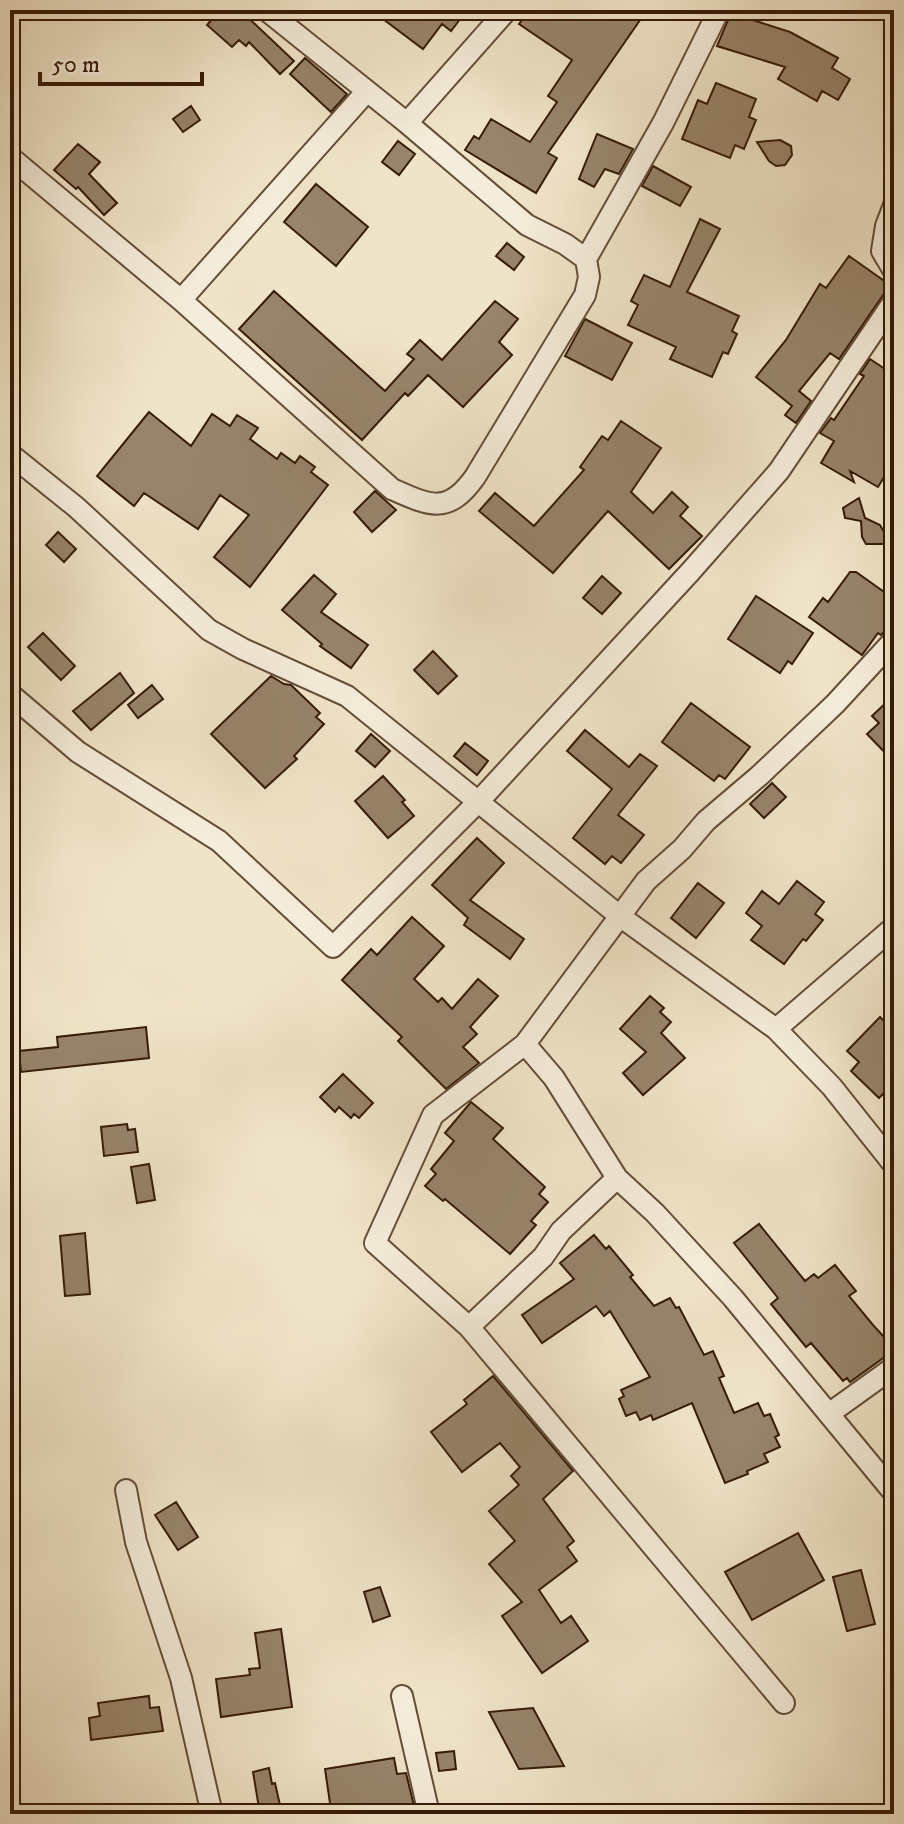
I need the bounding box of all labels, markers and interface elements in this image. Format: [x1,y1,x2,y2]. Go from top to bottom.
scale bar [40,36,202,86]
text: 50 m [52,50,100,80]

